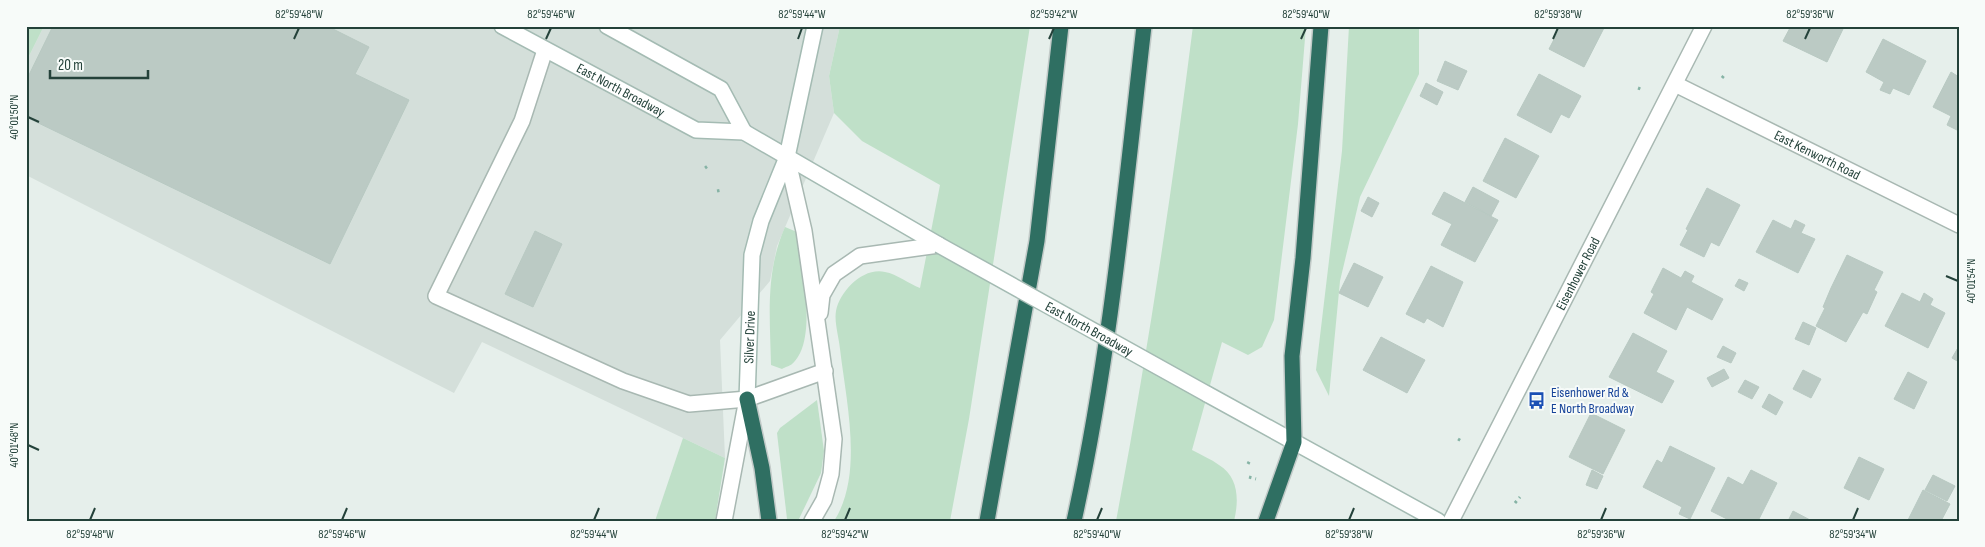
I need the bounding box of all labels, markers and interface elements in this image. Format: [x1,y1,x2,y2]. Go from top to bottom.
text: 82°59'48"W [275,7,323,22]
text: 82°59'46"W [527,7,575,22]
text: 82°59'44"W [778,7,826,22]
text: 82°59'42"W [1030,7,1078,22]
text: 82°59'40"W [1282,7,1330,22]
text: 82°59'38"W [1534,7,1582,22]
text: 82°59'36"W [1786,7,1834,22]
scale bar [50,48,148,80]
text: 20 m [58,56,83,75]
street label: East North Broadway [574,59,669,121]
text: 40°01'50"N [7,95,22,139]
street label: East Kenworth Road [1772,126,1863,183]
street label: Eisenhower Road [1552,234,1603,313]
text: 40°01'54"N [1964,259,1979,303]
street label: East North Broadway [1043,297,1137,360]
street label: Silver Drive [740,310,759,364]
place label: Eisenhower Rd & E North Broadway [1551,384,1635,417]
bus stop icon: Eisenhower Rd & E North Broadway [1527,390,1547,410]
text: 40°01'48"N [7,423,22,467]
text: 82°59'48"W [66,527,114,542]
text: 82°59'46"W [318,527,366,542]
text: 82°59'44"W [570,527,618,542]
text: 82°59'42"W [821,527,869,542]
text: 82°59'40"W [1073,527,1121,542]
text: 82°59'38"W [1325,527,1373,542]
text: 82°59'36"W [1577,527,1625,542]
text: 82°59'34"W [1829,527,1877,542]

